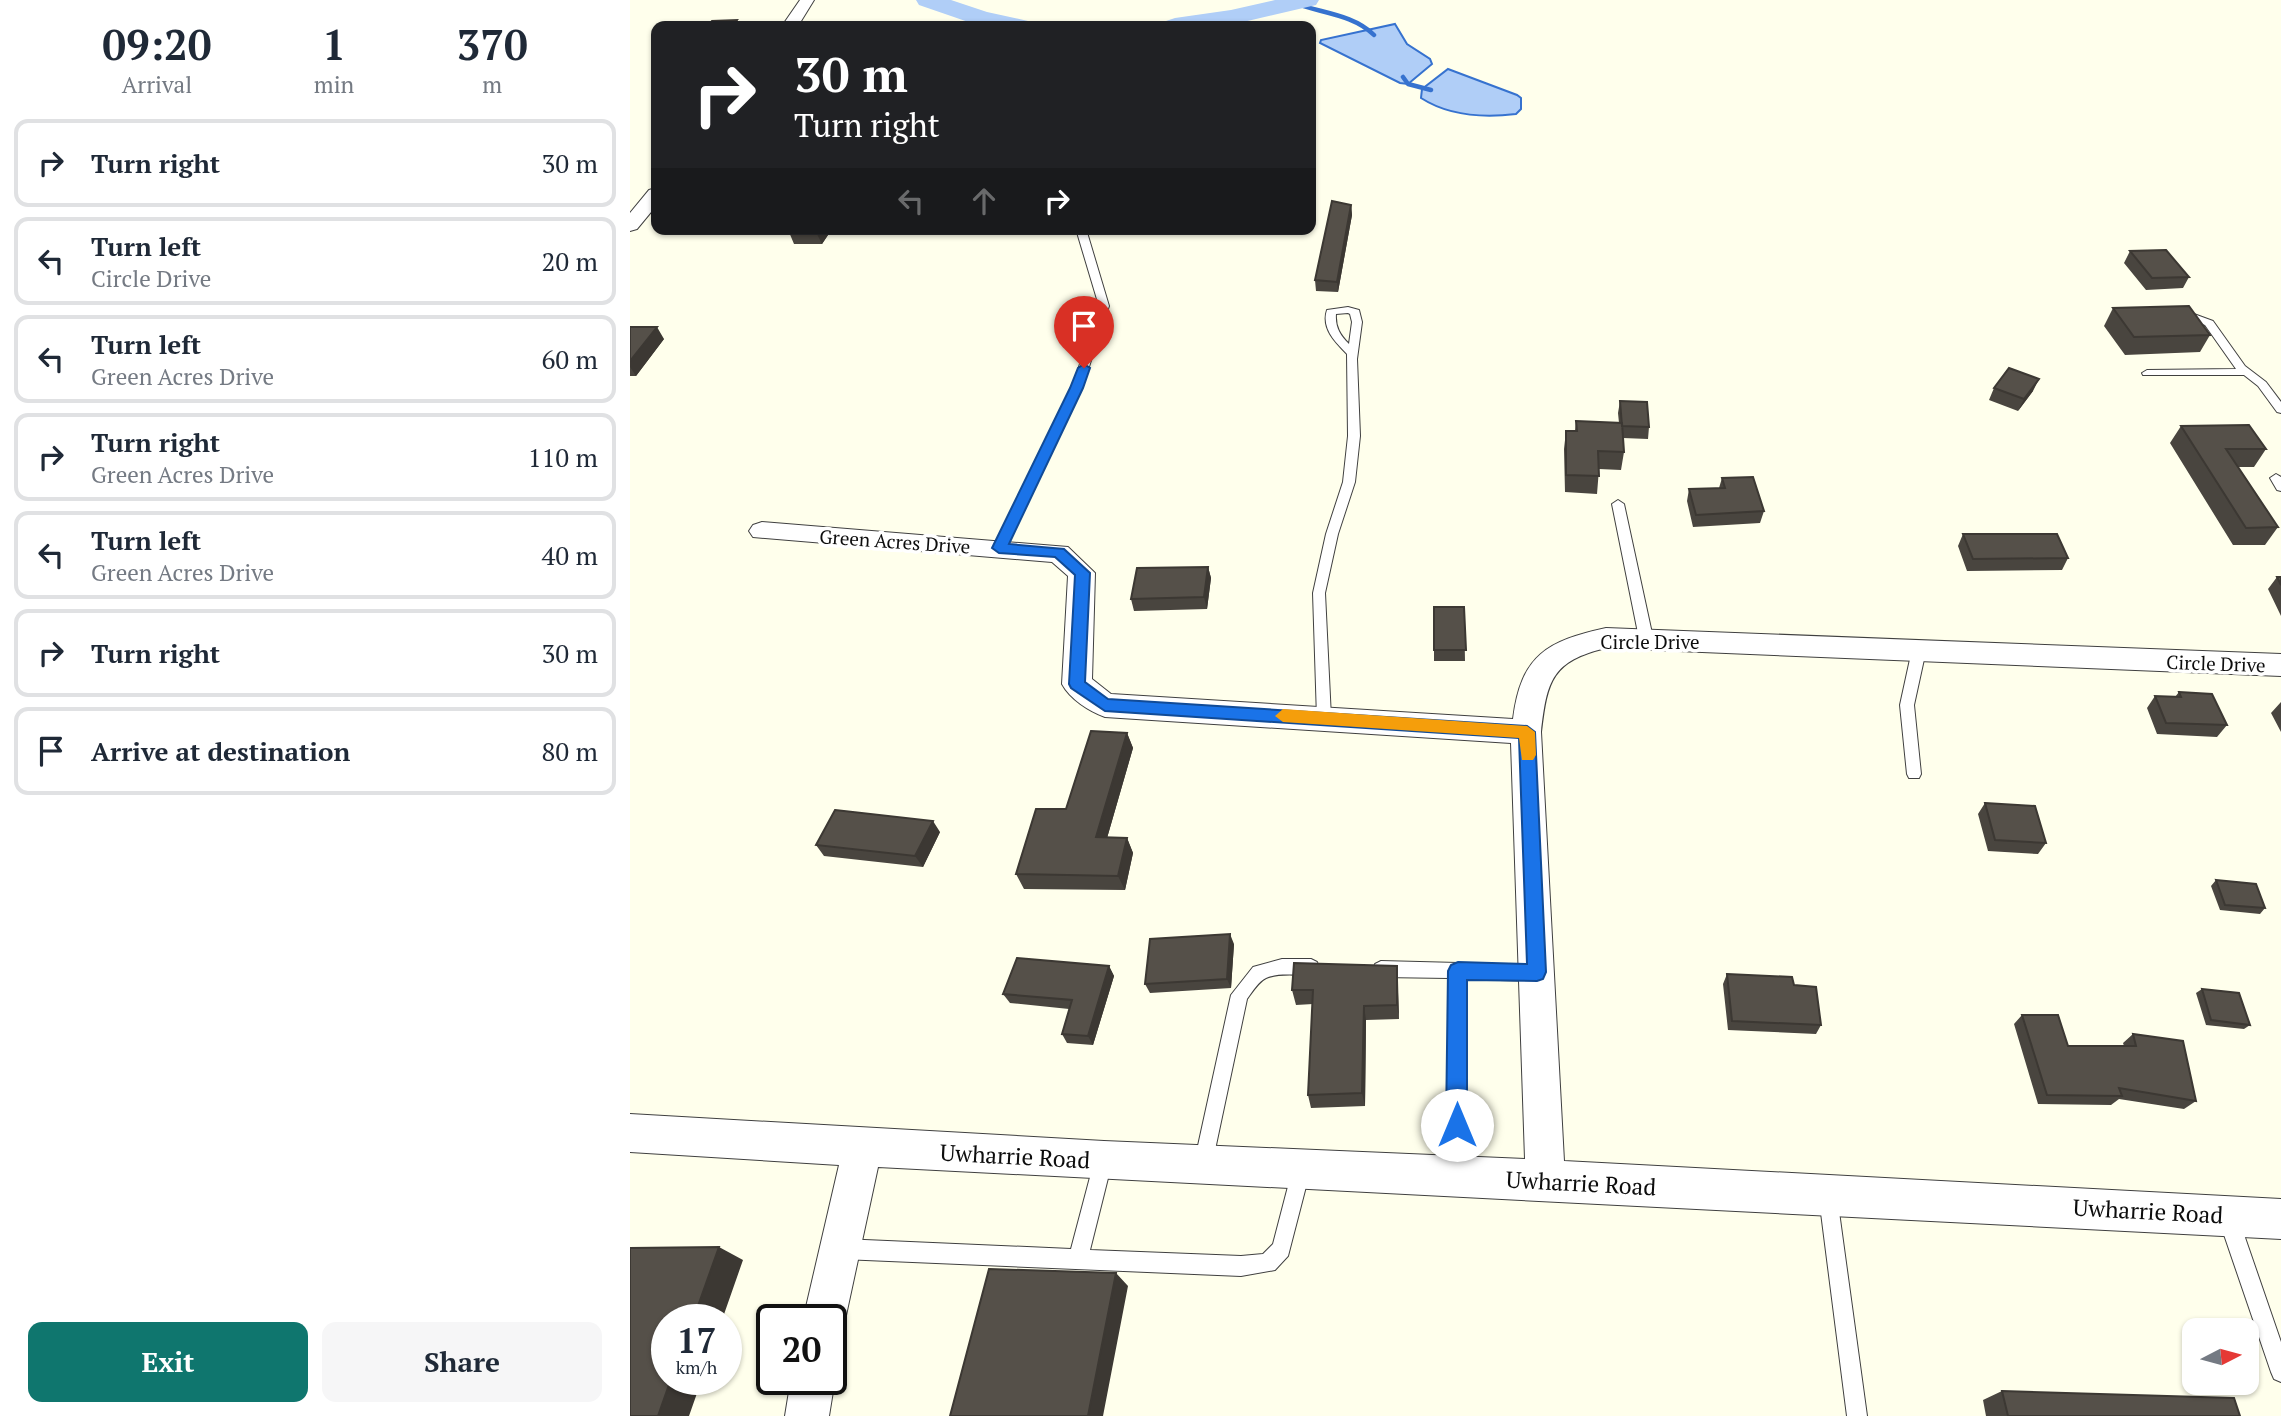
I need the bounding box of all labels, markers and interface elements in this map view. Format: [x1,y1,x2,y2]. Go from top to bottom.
text: 09:20 [102,16,212,72]
text: 1 [322,16,346,72]
text: 370 [457,16,528,72]
text: 30 m [794,41,908,106]
icon: right [679,49,770,140]
text: Arrival [122,69,192,100]
text: min [314,69,354,100]
text: m [482,69,502,100]
text: Turn right [794,104,940,146]
icon: right [32,144,70,182]
text: Turn right [91,146,220,180]
text: 30 m [542,146,598,180]
icon: left [892,182,930,220]
icon: ahead [965,182,1003,220]
icon: right [1038,182,1076,220]
text: Turn left [91,229,201,263]
icon: left [32,242,70,280]
text: 20 m [542,244,598,278]
text: Circle Drive [91,263,211,294]
pin [1054,296,1114,368]
icon: arrive [1065,307,1103,345]
text: Turn left [91,327,201,361]
icon: left [32,340,70,378]
text: 60 m [542,342,598,376]
text: Green Acres Drive [91,361,274,392]
text: Turn right [91,425,220,459]
icon: right [32,438,70,476]
text: 110 m [528,440,598,474]
text: Green Acres Drive [91,459,274,490]
text: Turn left [91,523,201,557]
street label: Green Acres Drive [819,523,971,559]
icon: left [32,536,70,574]
text: 40 m [542,538,598,572]
text: Green Acres Drive [91,557,274,588]
street label: Circle Drive [1600,629,1700,654]
icon: right [32,634,70,672]
text: Turn right [91,636,220,670]
text: 30 m [542,636,598,670]
street label: Circle Drive [2166,649,2266,677]
icon: arrive [32,732,70,770]
text: Arrive at destination [91,734,350,768]
text: 80 m [542,734,598,768]
position arrow [1420,1088,1494,1162]
street label: Uwharrie Road [939,1137,1091,1175]
street label: Uwharrie Road [1505,1164,1657,1202]
street label: Uwharrie Road [2072,1192,2224,1230]
speed limit sign: 20 [756,1304,847,1395]
text: 17 [677,1317,716,1363]
north arrow [2182,1318,2259,1395]
map controls [2182,1318,2259,1395]
button: Exit [28,1322,308,1402]
button: Share [322,1322,602,1402]
text: km/h [676,1355,717,1379]

